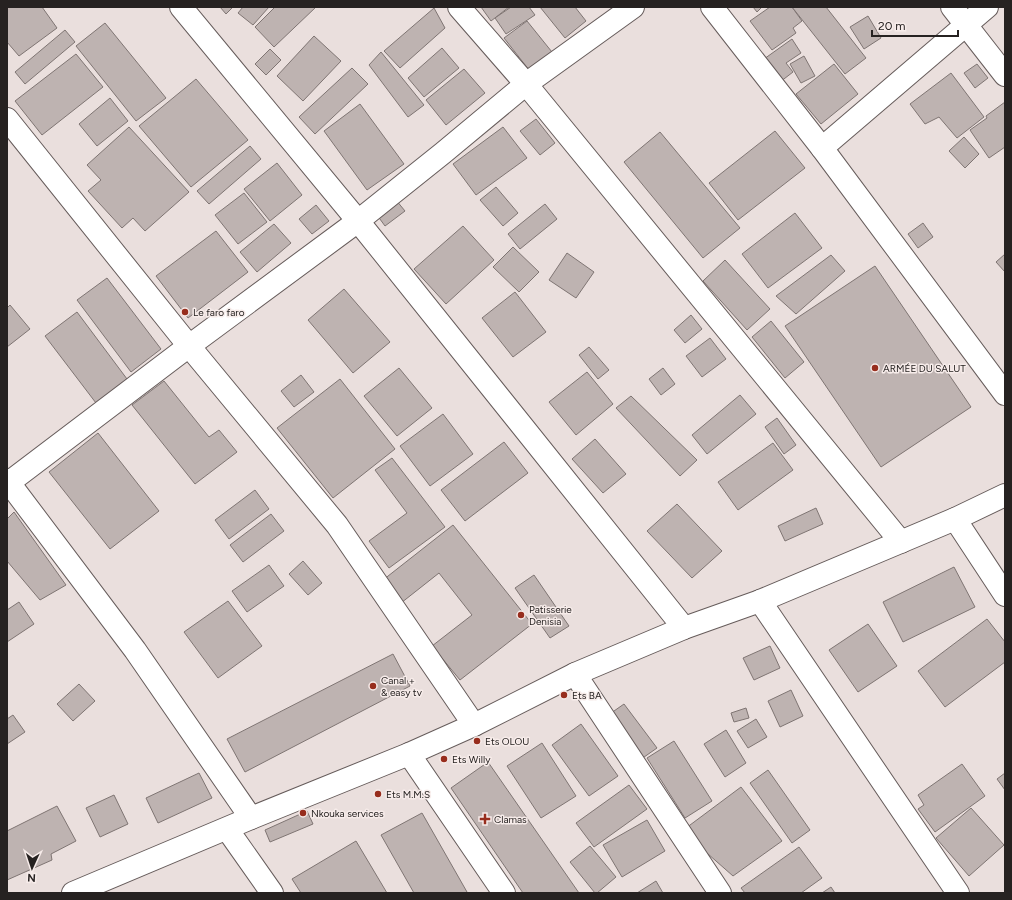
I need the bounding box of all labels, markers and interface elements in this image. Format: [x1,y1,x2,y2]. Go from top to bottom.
scale bar [872,12,958,38]
text: 20 m [878,19,906,33]
place label: Le faro faro [193,306,245,319]
marker: Le faro faro [180,307,190,317]
place label: ARMÉE DU SALUT [883,362,966,375]
marker: ARMÉE DU SALUT [870,363,880,373]
place label: Patisserie Denisia [529,603,572,628]
marker: Patisserie Denisia [516,610,526,620]
place label: Canal + & easy tv [381,674,423,699]
marker: Canal + & easy tv [368,681,378,691]
place label: Ets BA [572,689,602,702]
marker: Ets BA [559,690,569,700]
place label: Ets OLOU [485,735,529,748]
marker: Ets OLOU [472,736,482,746]
place label: Ets Willy [452,753,491,766]
marker: Ets Willy [439,754,449,764]
place label: Ets M.M.S [386,788,430,801]
marker: Ets M.M.S [373,789,383,799]
place label: Nkouka services [311,807,384,820]
marker: Nkouka services [298,808,308,818]
marker: Clamas [479,813,491,825]
place label: Clamas [494,813,527,826]
north arrow [12,848,52,888]
text: N [27,871,36,884]

